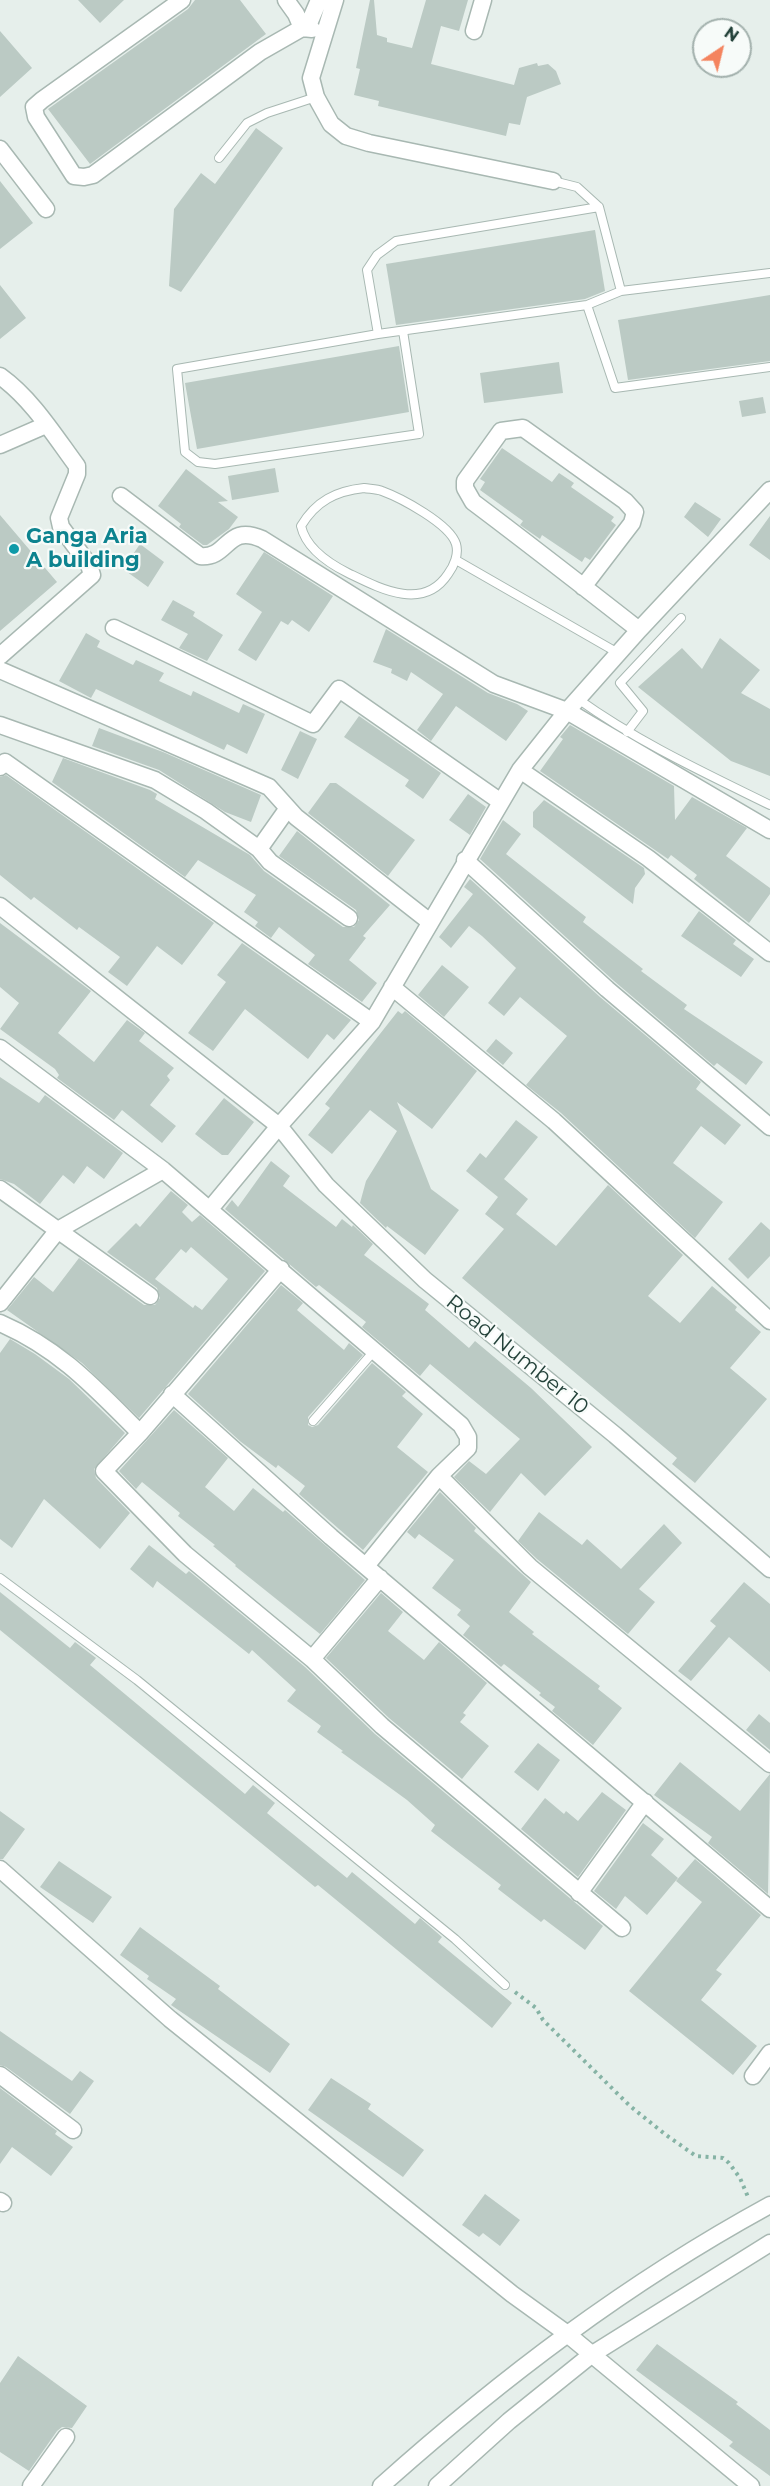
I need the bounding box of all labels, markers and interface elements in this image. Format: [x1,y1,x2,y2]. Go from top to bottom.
north arrow [692,18,752,78]
text: N [721,23,742,46]
place label: Ganga Aria A building [26,524,148,574]
marker: Ganga Aria A building [7,542,21,556]
street label: Road Number 10 [441,1290,593,1420]

